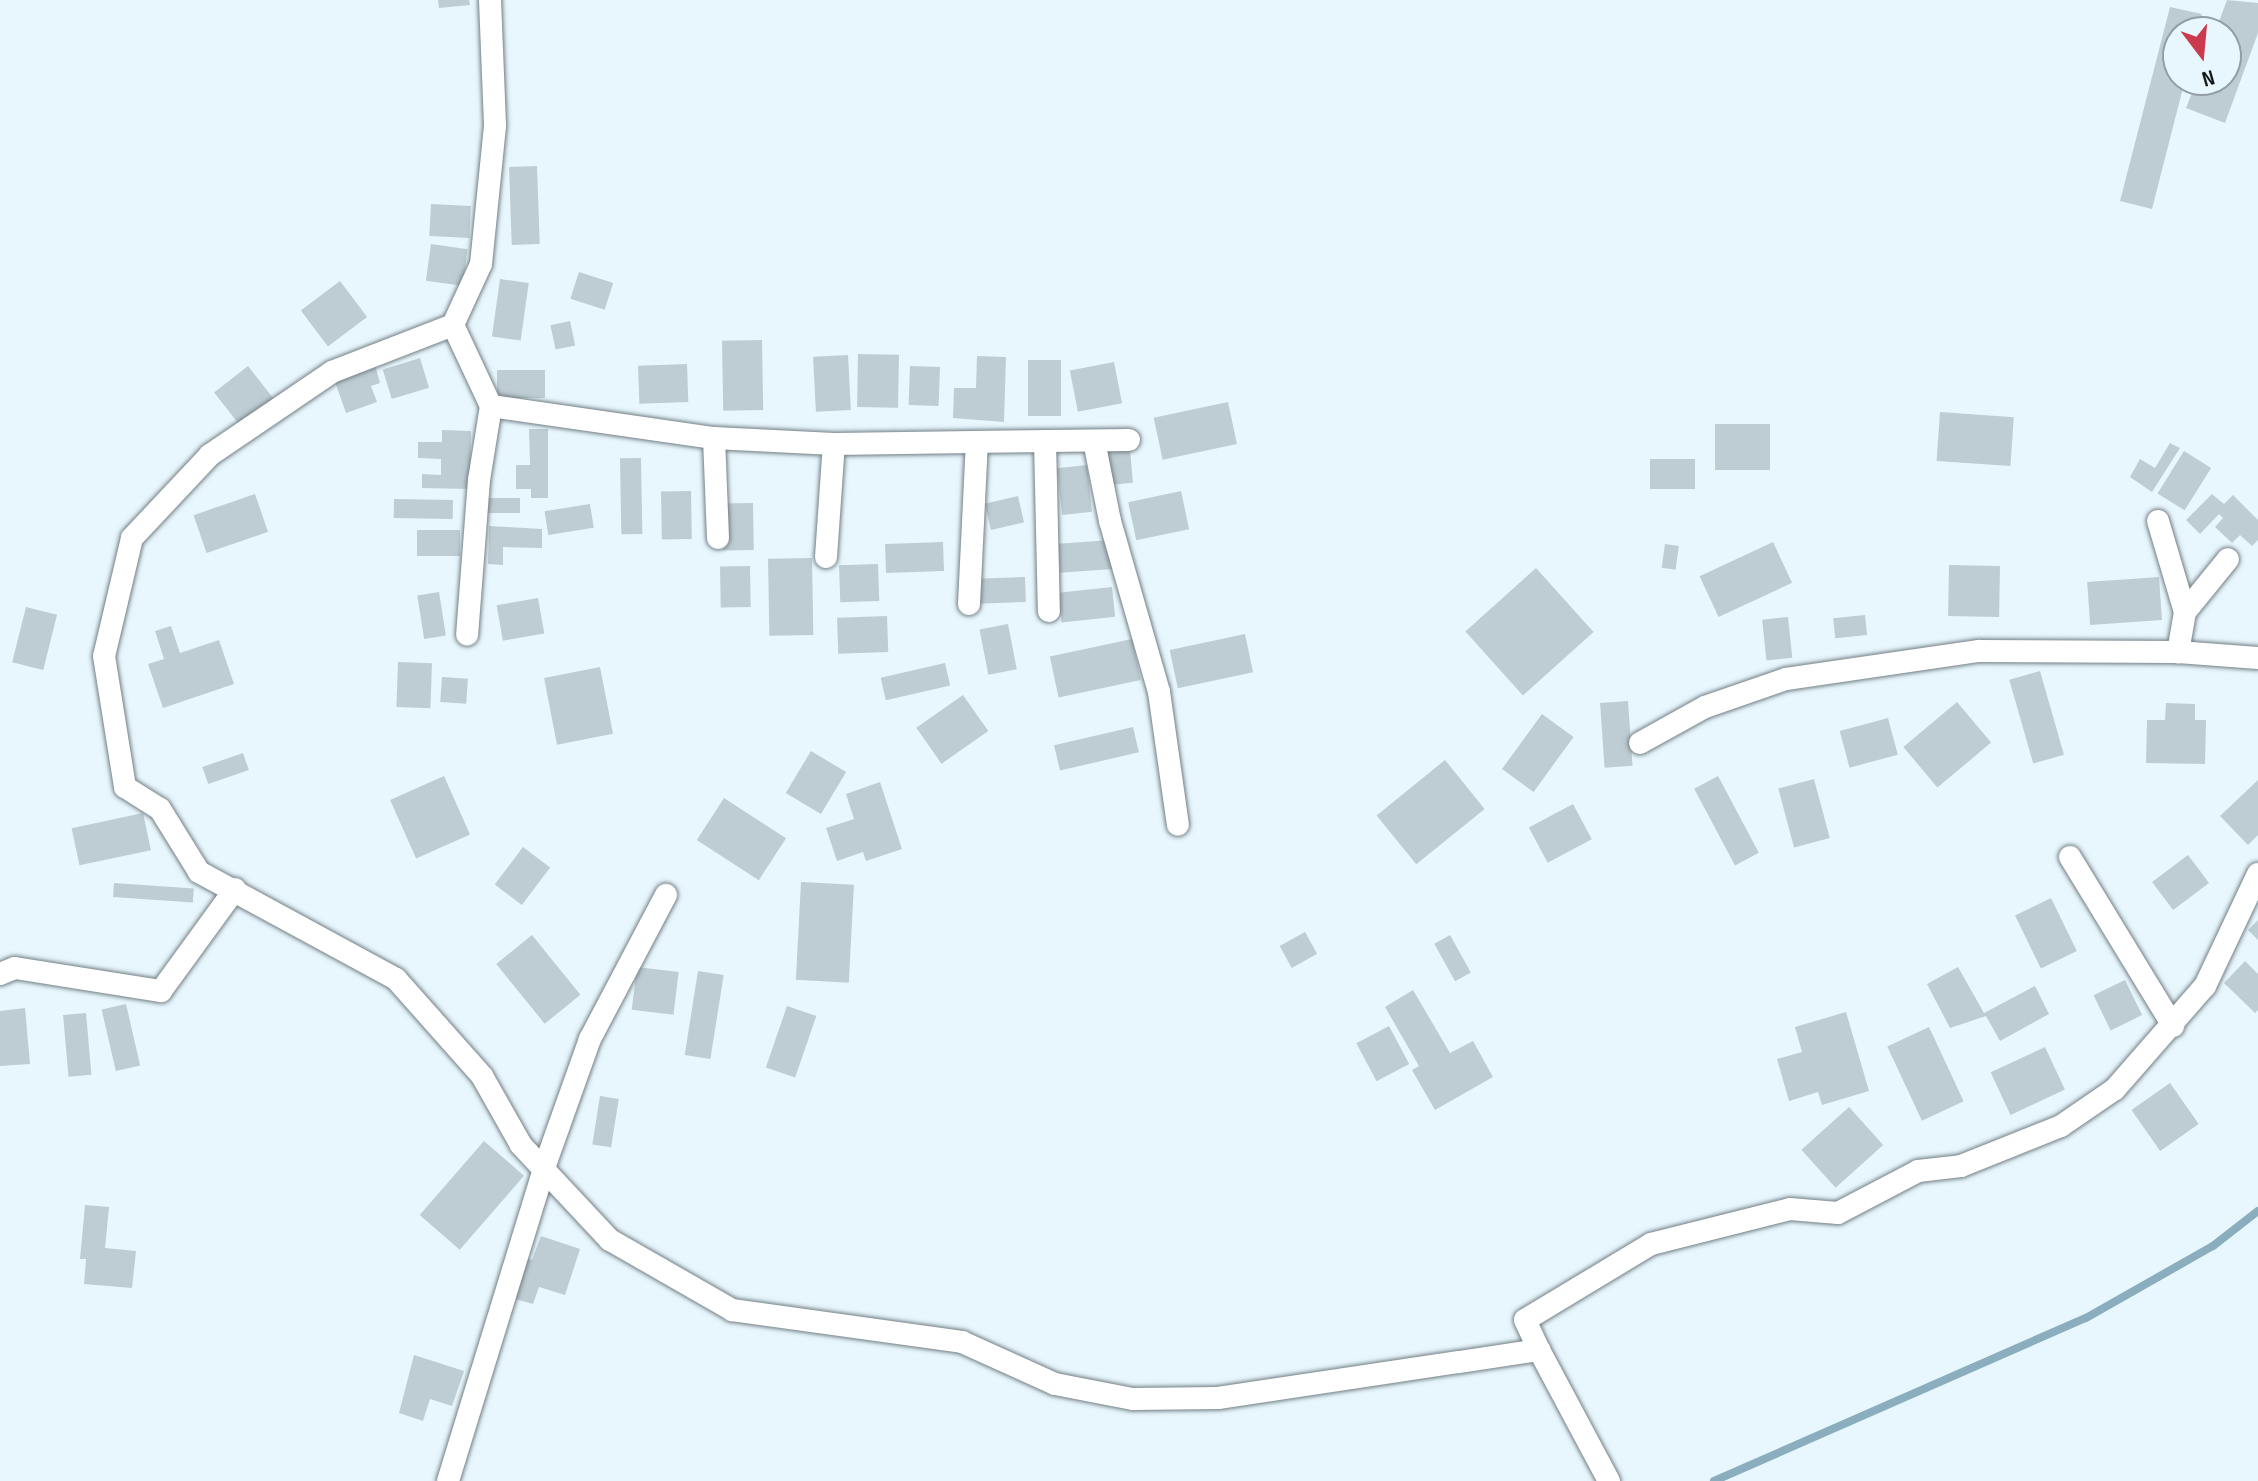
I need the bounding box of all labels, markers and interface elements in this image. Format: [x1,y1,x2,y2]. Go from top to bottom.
north arrow [2162,16,2242,96]
text: N [2199,63,2218,92]

